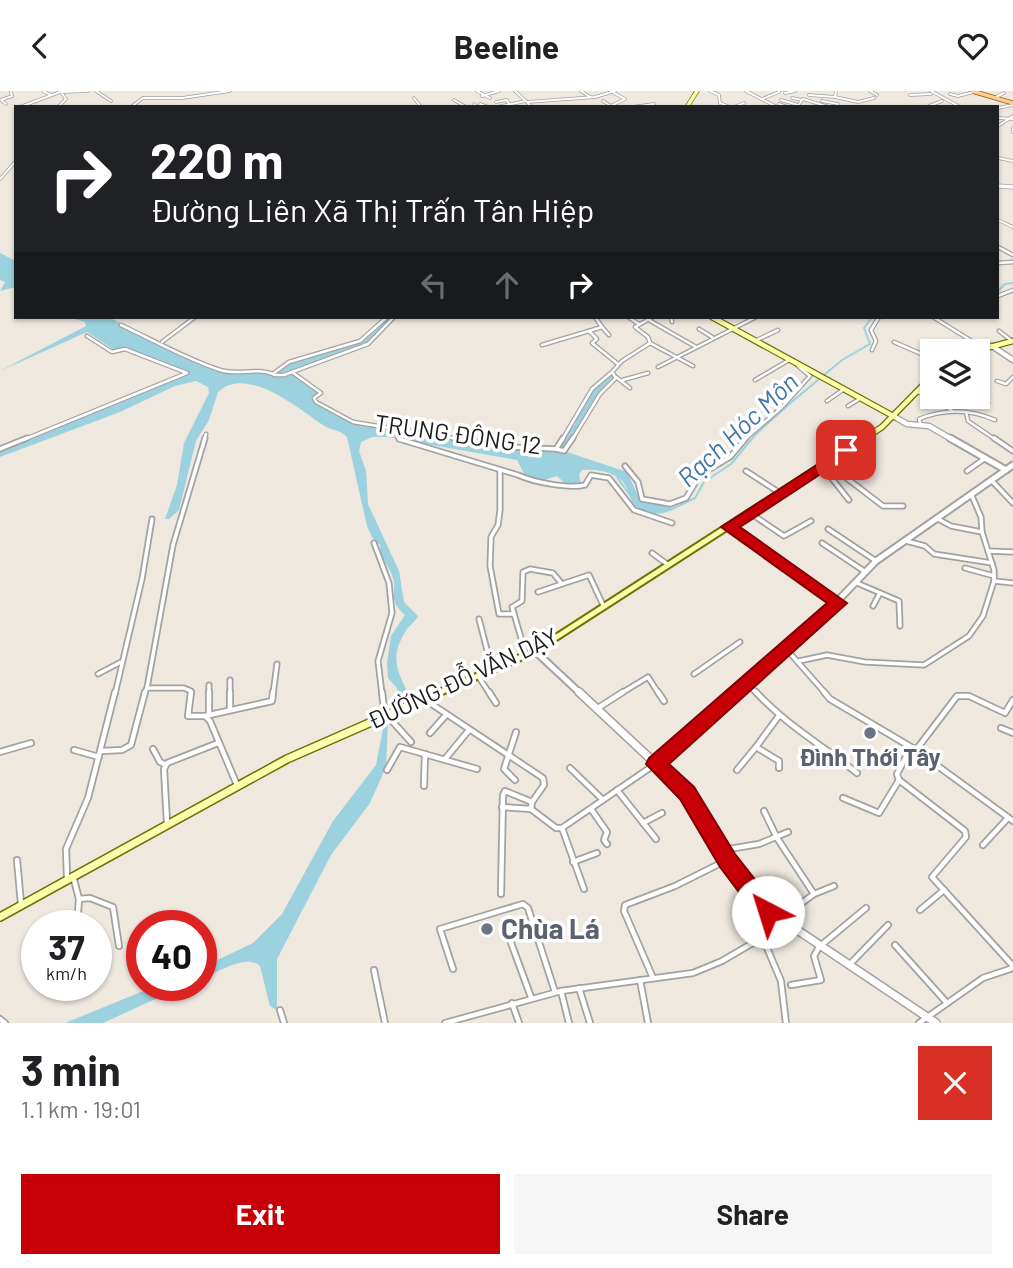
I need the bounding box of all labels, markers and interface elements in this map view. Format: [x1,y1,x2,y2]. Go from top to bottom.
icon: back [21,27,59,65]
text: Beeline [454,27,559,65]
icon: heart [954,27,992,65]
text: 220 m [150,130,284,189]
icon: right [35,133,126,224]
text: Đường Liên Xã Thị Trấn Tân Hiệp [150,190,594,228]
icon: left [415,266,453,304]
icon: ahead [488,266,526,304]
icon: right [561,266,599,304]
map controls [920,339,990,409]
button: layers [920,339,990,409]
water label: Rạch Hóc Môn [670,365,804,492]
street label: TRUNG ĐÔNG 12 [373,407,543,460]
pin [816,420,876,480]
icon: arrive [827,431,865,469]
street label: ĐƯỜNG ĐỖ VĂN DẬY [362,620,562,734]
marker: Đình Thới Tây [862,725,878,741]
place label: Đình Thới Tây [799,742,941,771]
position arrow [731,875,805,949]
speed limit sign: 40 [126,910,217,1001]
place label: Chùa Lá [501,911,600,945]
marker: Chùa Lá [479,921,495,937]
text: 37 [48,925,85,967]
text: km/h [46,962,87,984]
text: 3 min [21,1044,121,1094]
button: close [918,1046,992,1120]
text: 1.1 km · 19:01 [21,1095,141,1123]
button: Exit [21,1174,500,1254]
button: Share [514,1174,992,1254]

